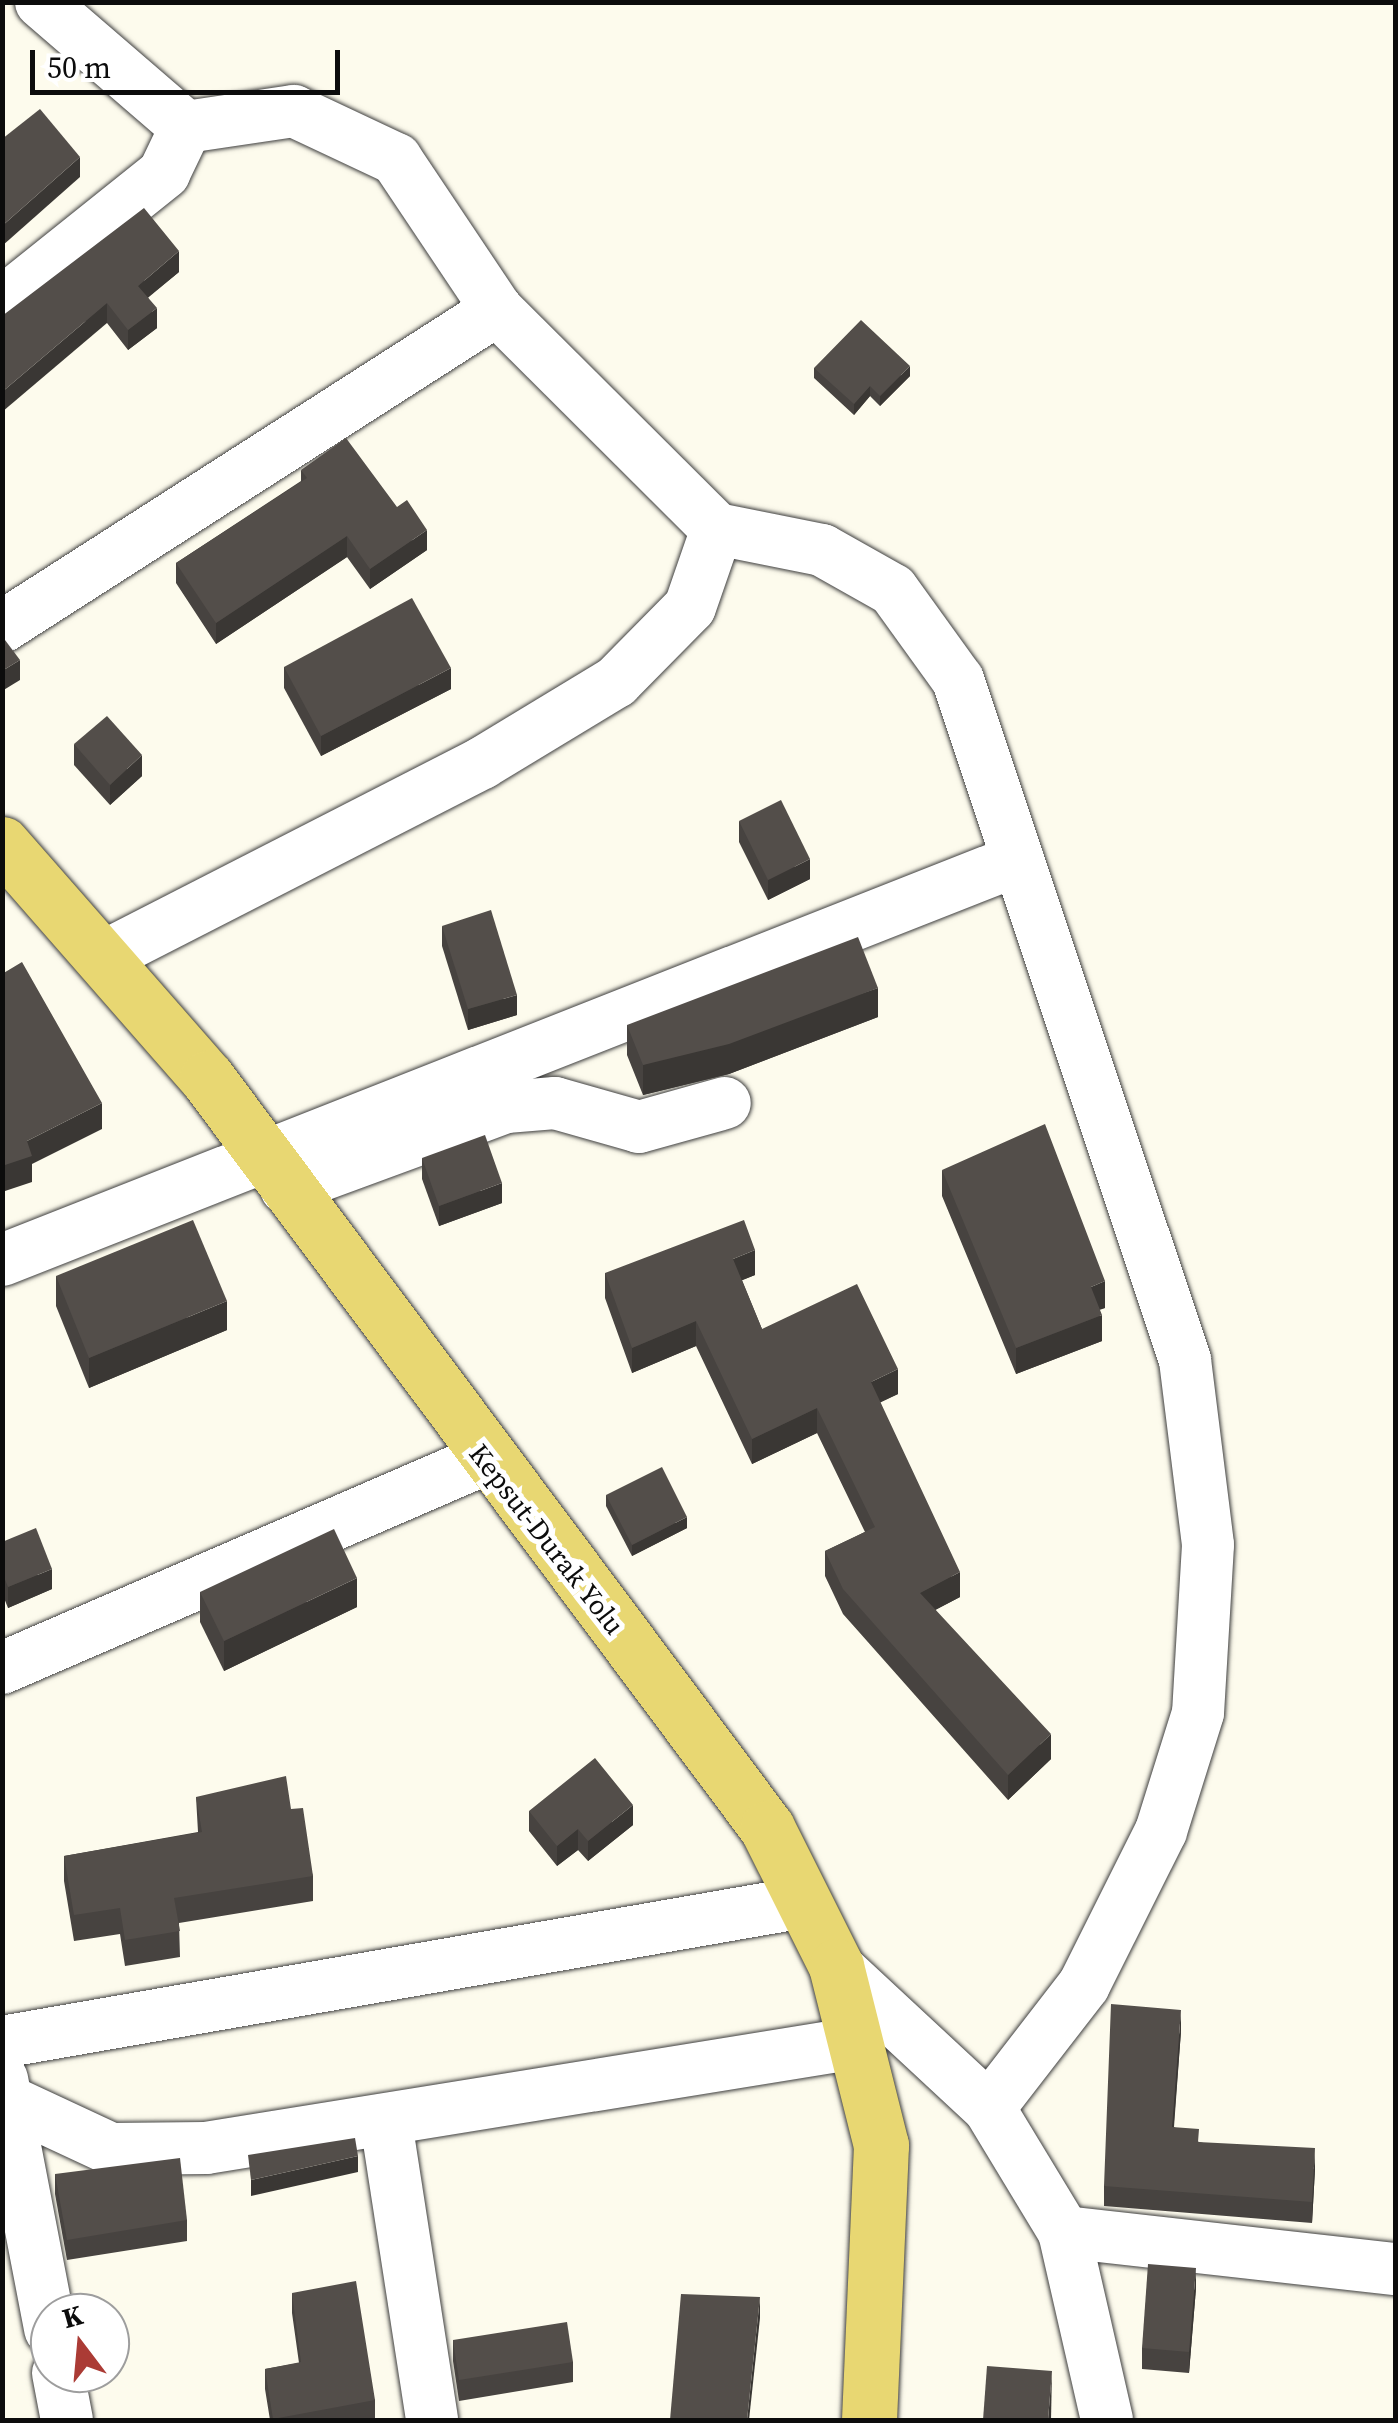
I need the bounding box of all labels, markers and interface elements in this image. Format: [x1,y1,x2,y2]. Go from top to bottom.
scale bar [35,30,345,92]
text: 50 m [47,47,111,88]
street label: Kepsut-Durak Yolu [462,1437,632,1641]
north arrow [30,2293,130,2393]
text: K [58,2295,87,2337]

